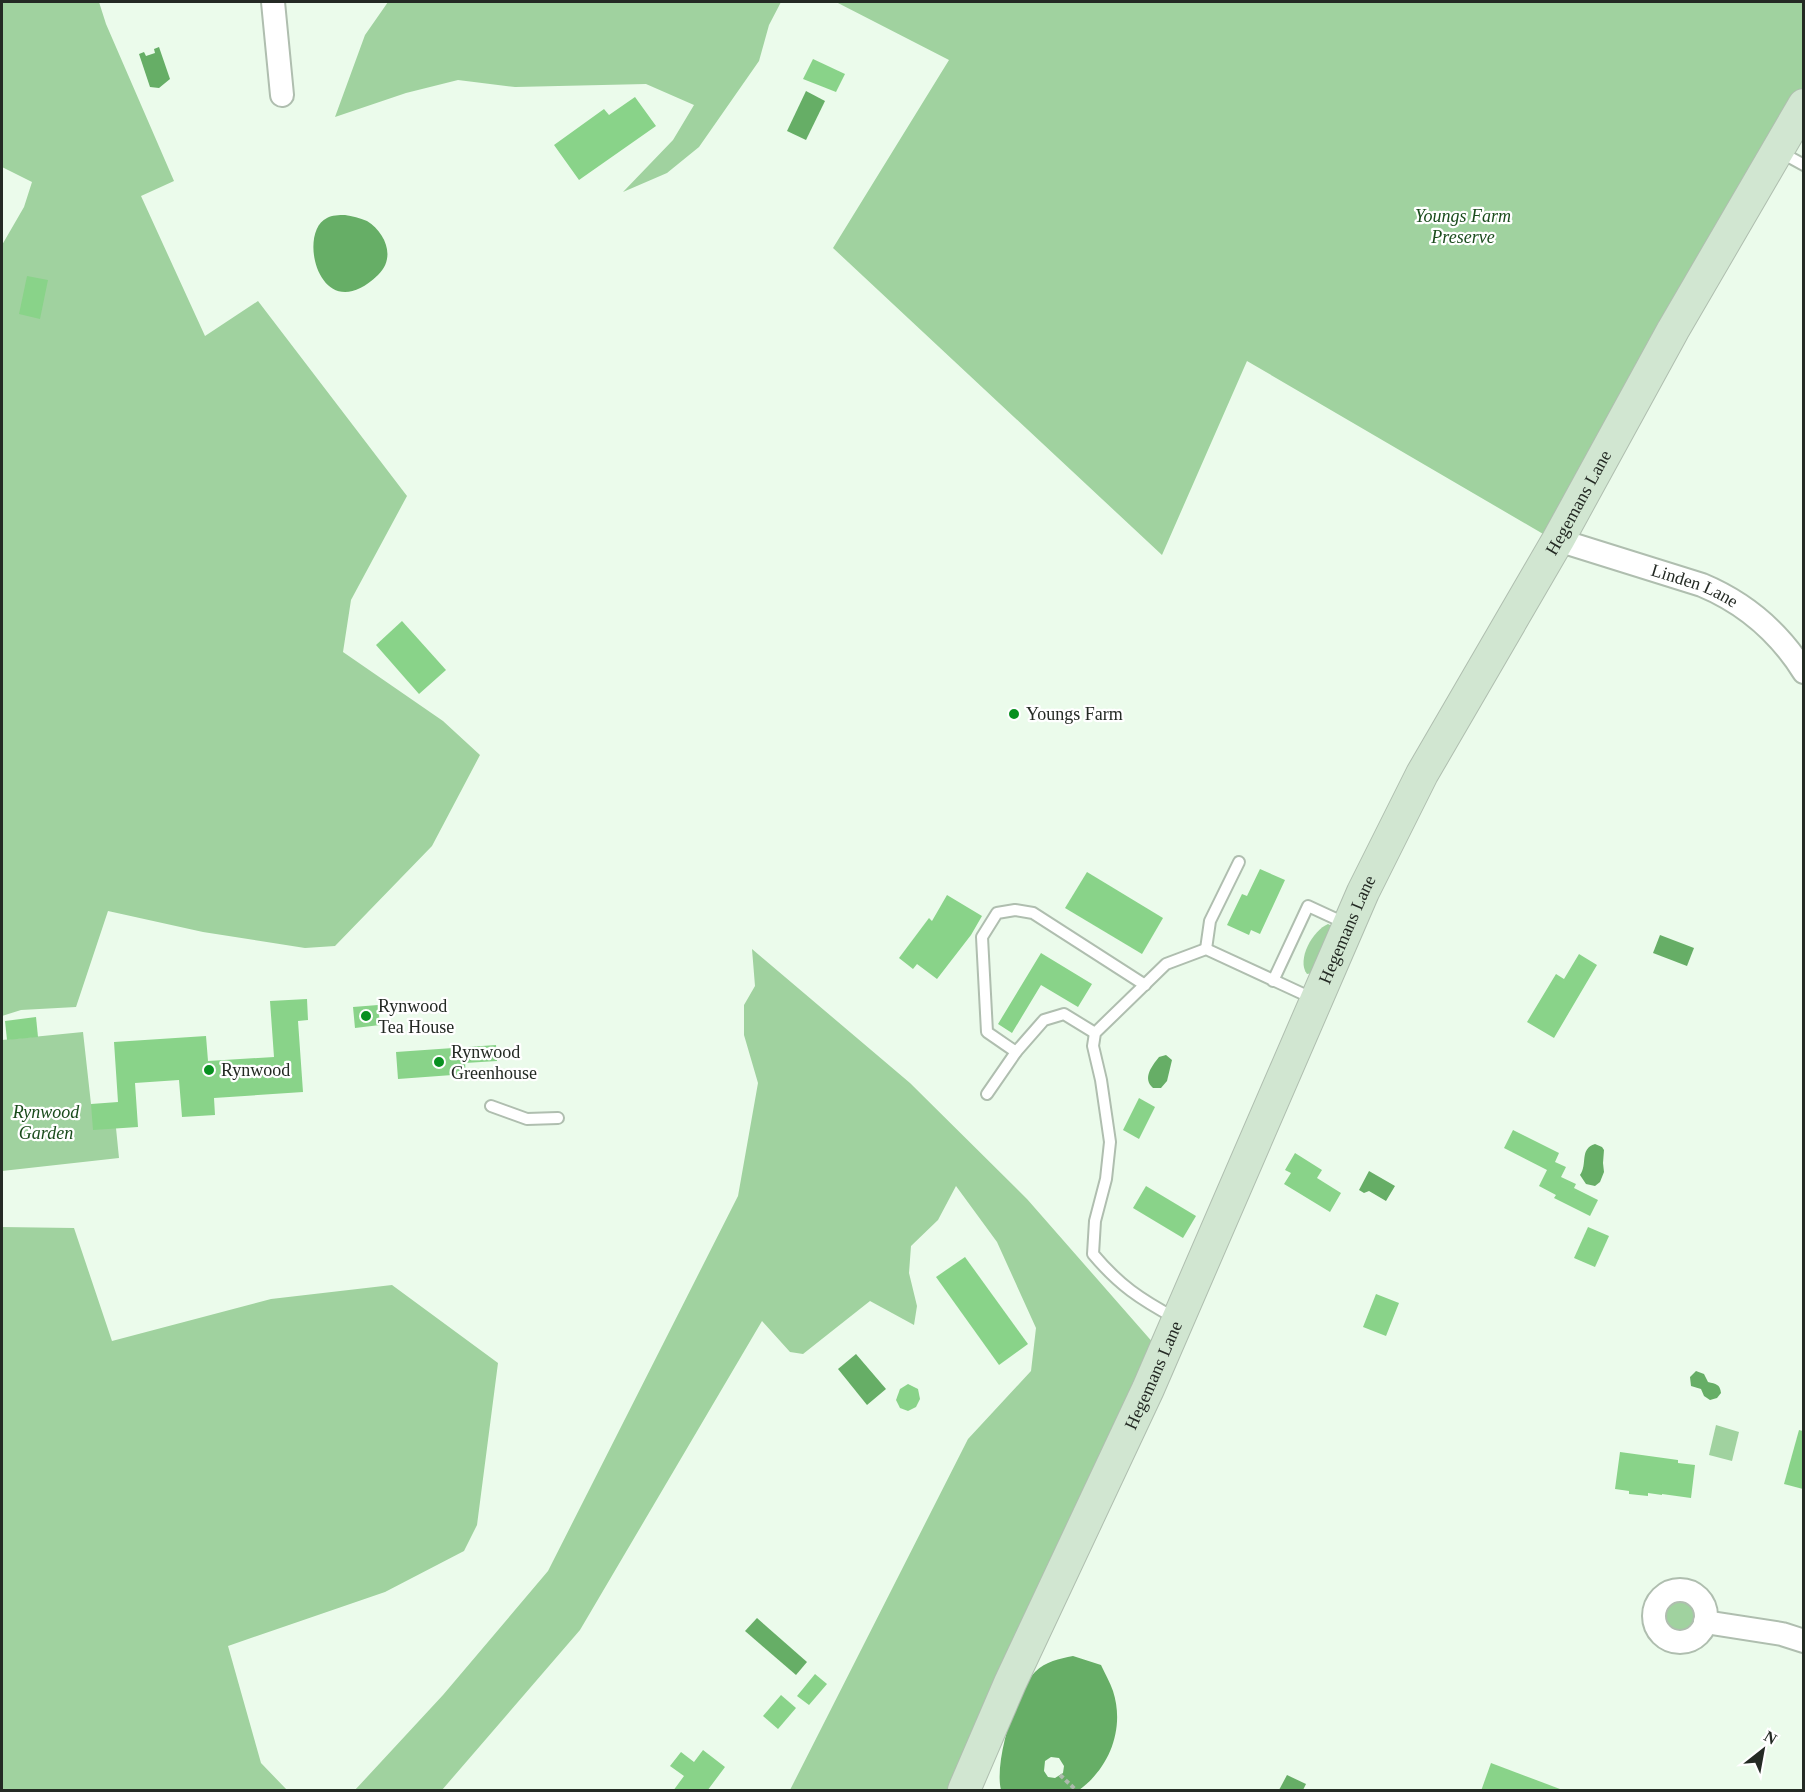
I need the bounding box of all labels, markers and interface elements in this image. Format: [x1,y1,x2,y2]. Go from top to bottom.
park label: Youngs Farm Preserve [1415,206,1511,247]
street label: Hegemans Lane [1542,447,1615,559]
street label: Linden Lane [1649,560,1742,611]
place label: Youngs Farm [1026,704,1123,724]
marker: Youngs Farm [1007,707,1021,721]
street label: Hegemans Lane [1315,872,1380,987]
place label: Rynwood Tea House [378,996,454,1037]
marker: Rynwood Tea House [359,1009,373,1023]
place label: Rynwood Greenhouse [451,1042,537,1083]
marker: Rynwood Greenhouse [432,1055,446,1069]
place label: Rynwood [221,1060,290,1080]
marker: Rynwood [202,1063,216,1077]
park label: Rynwood Garden [12,1102,80,1143]
street label: Hegemans Lane [1120,1318,1186,1433]
north arrow [1733,1720,1793,1780]
text: N [1761,1727,1780,1748]

